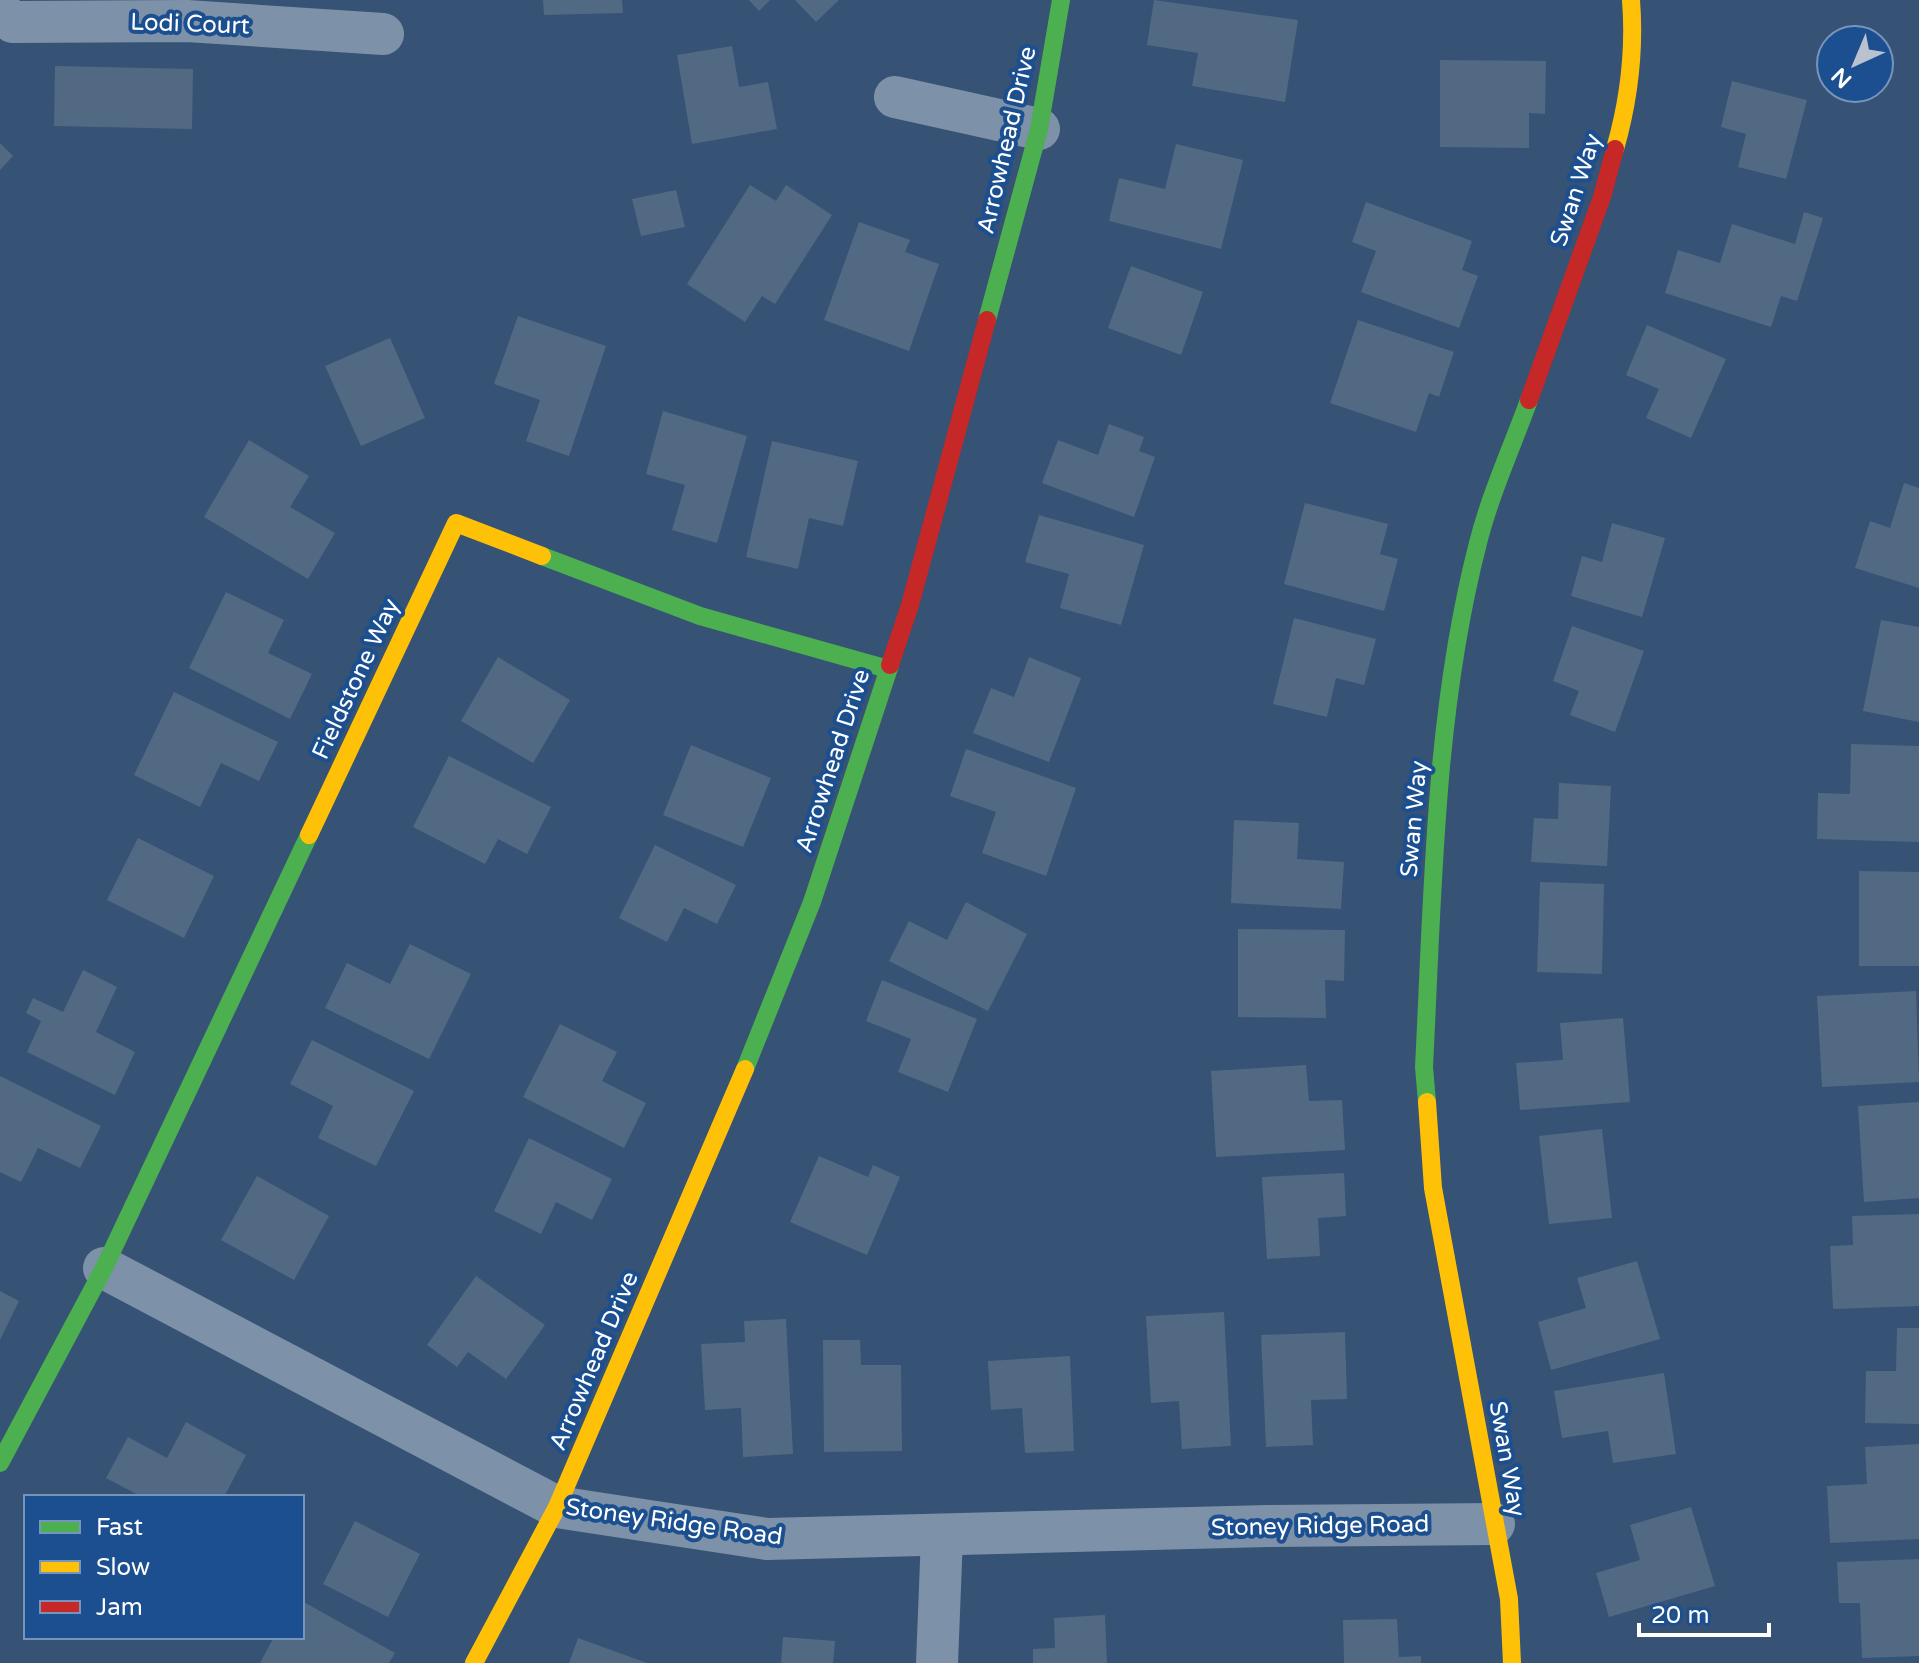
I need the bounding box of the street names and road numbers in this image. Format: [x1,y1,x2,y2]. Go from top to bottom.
street label: Lodi Court [130,7,250,41]
street label: Arrowhead Drive [971,43,1043,237]
street label: Swan Way [1544,130,1608,250]
street label: Fieldstone Way [306,594,406,764]
street label: Arrowhead Drive [790,666,876,856]
street label: Swan Way [1394,760,1434,878]
street label: Arrowhead Drive [543,1267,645,1455]
street label: Swan Way [1483,1399,1531,1519]
street label: Stoney Ridge Road [564,1492,784,1552]
street label: Stoney Ridge Road [1210,1510,1430,1542]

